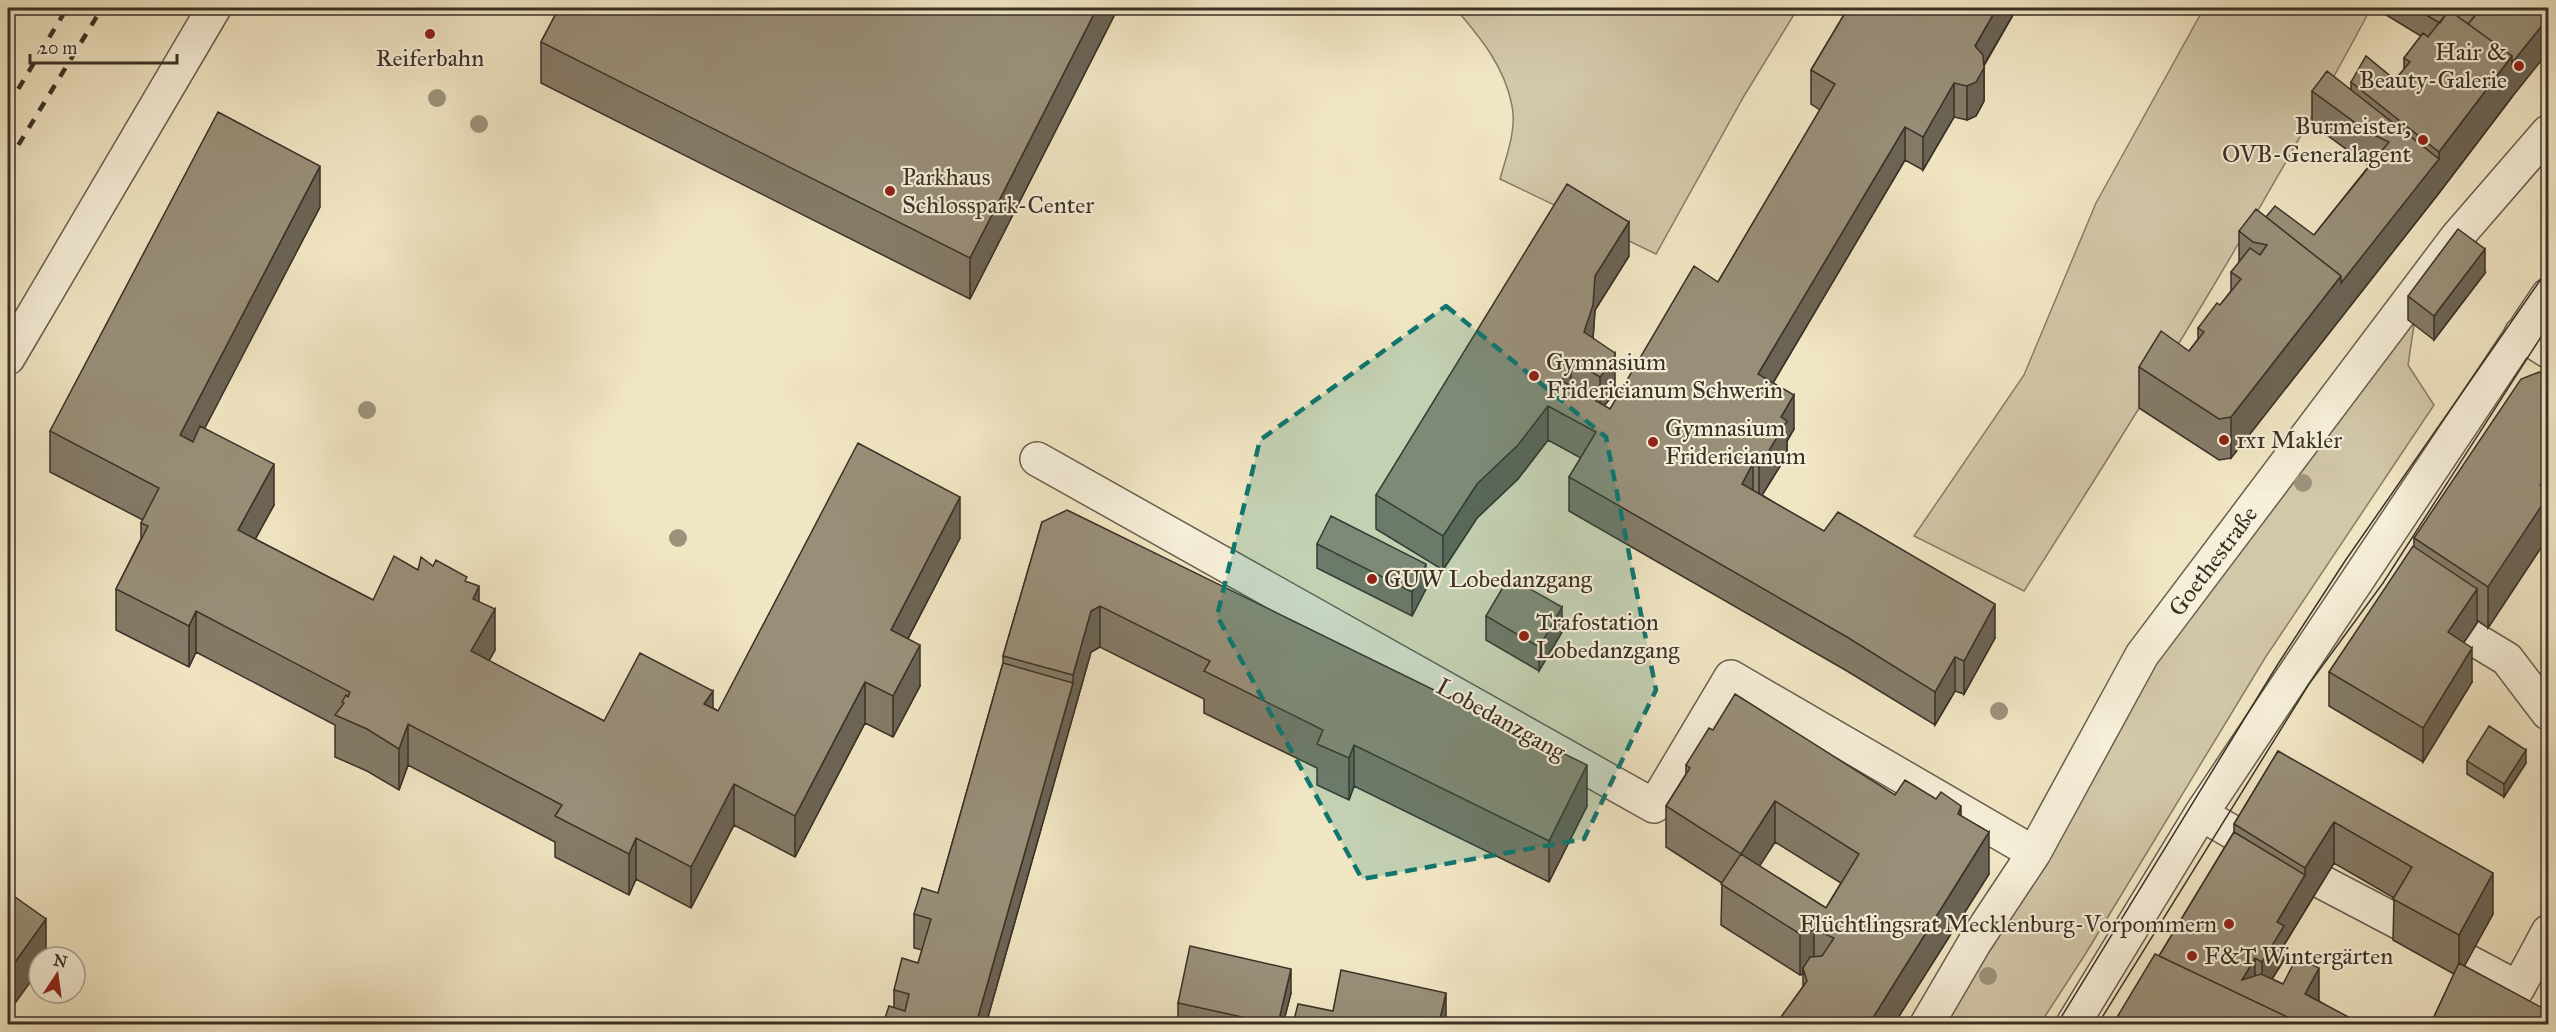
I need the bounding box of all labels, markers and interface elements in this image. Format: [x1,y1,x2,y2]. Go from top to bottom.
scale bar [30,27,177,65]
marker: Reiferbahn [423,27,437,41]
text: 20 m [39,37,77,59]
place label: Hair & Beauty-Galerie [2359,37,2507,95]
place label: Reiferbahn [376,43,484,73]
marker: Hair & Beauty-Galerie [2512,59,2526,73]
place label: Burmeister, OVB-Generalagent [2222,111,2411,169]
marker: Burmeister, OVB-Generalagent [2416,133,2430,147]
place label: Parkhaus Schlosspark-Center [902,162,1094,220]
marker: Parkhaus Schlosspark-Center [883,184,897,198]
place label: Gymnasium Fridericianum Schwerin [1546,347,1783,405]
marker: Gymnasium Fridericianum Schwerin [1527,369,1541,383]
place label: Gymnasium Fridericianum [1665,413,1806,471]
place label: 1x1 Makler [2236,425,2342,455]
marker: 1x1 Makler [2217,433,2231,447]
marker: Gymnasium Fridericianum [1646,435,1660,449]
street label: Goethestraße [2162,500,2264,622]
place label: GUW Lobedanzgang [1384,564,1593,594]
marker: GUW Lobedanzgang [1365,572,1379,586]
place label: Trafostation Lobedanzgang [1536,607,1680,665]
marker: Trafostation Lobedanzgang [1517,629,1531,643]
street label: Lobedanzgang [1431,671,1572,767]
place label: Flüchtlingsrat Mecklenburg-Vorpommern [1799,909,2217,939]
marker: Flüchtlingsrat Mecklenburg-Vorpommern [2222,917,2236,931]
place label: F&T Wintergärten [2204,941,2393,971]
north arrow [27,945,87,1005]
marker: F&T Wintergärten [2185,949,2199,963]
text: N [52,950,69,972]

